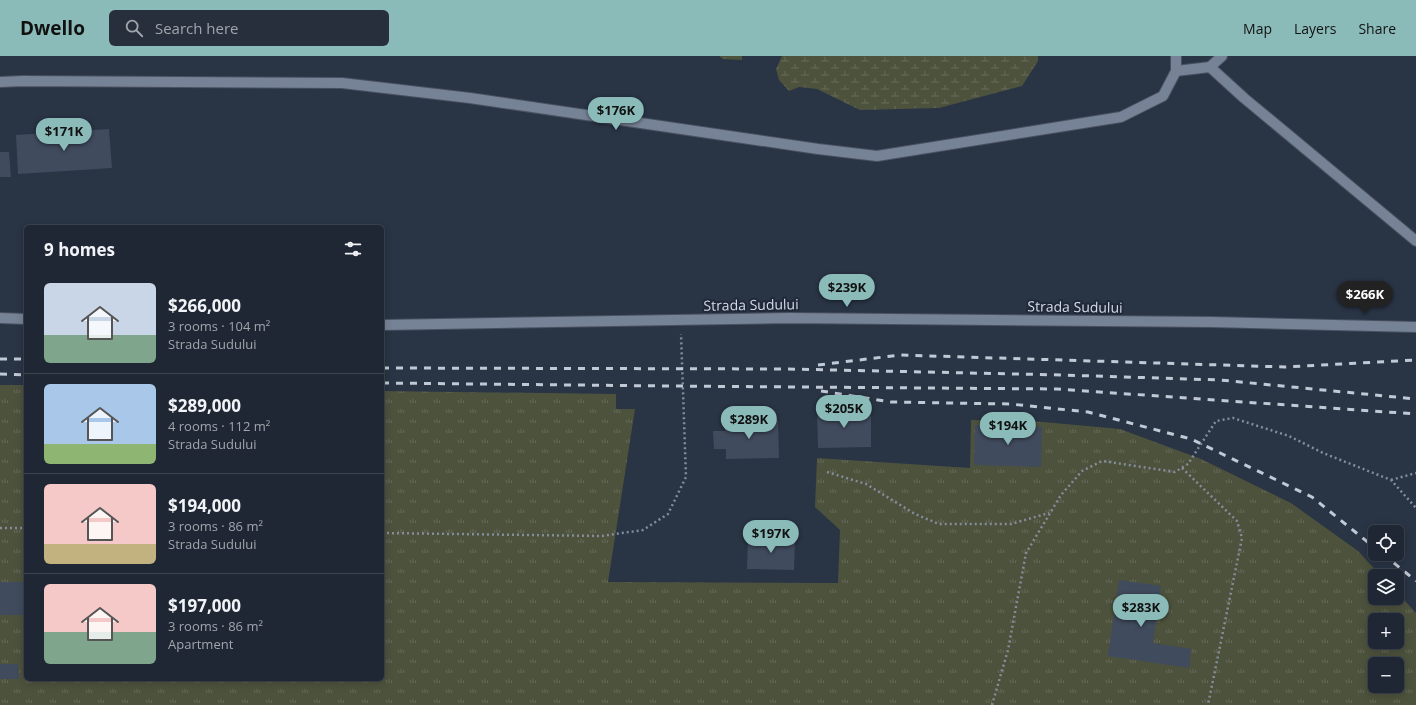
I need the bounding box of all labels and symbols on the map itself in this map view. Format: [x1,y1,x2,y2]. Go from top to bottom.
pin: $176K [588,97,644,131]
pin: $171K [36,118,92,152]
pin: $239K [819,274,875,308]
pin: $266K [1337,281,1393,315]
street label: Strada Sudului [703,294,799,315]
street label: Strada Sudului [1027,296,1123,317]
pin: $205K [816,395,872,429]
pin: $289K [721,406,777,440]
pin: $194K [980,412,1036,446]
pin: $197K [743,520,799,554]
pin: $283K [1113,594,1169,628]

